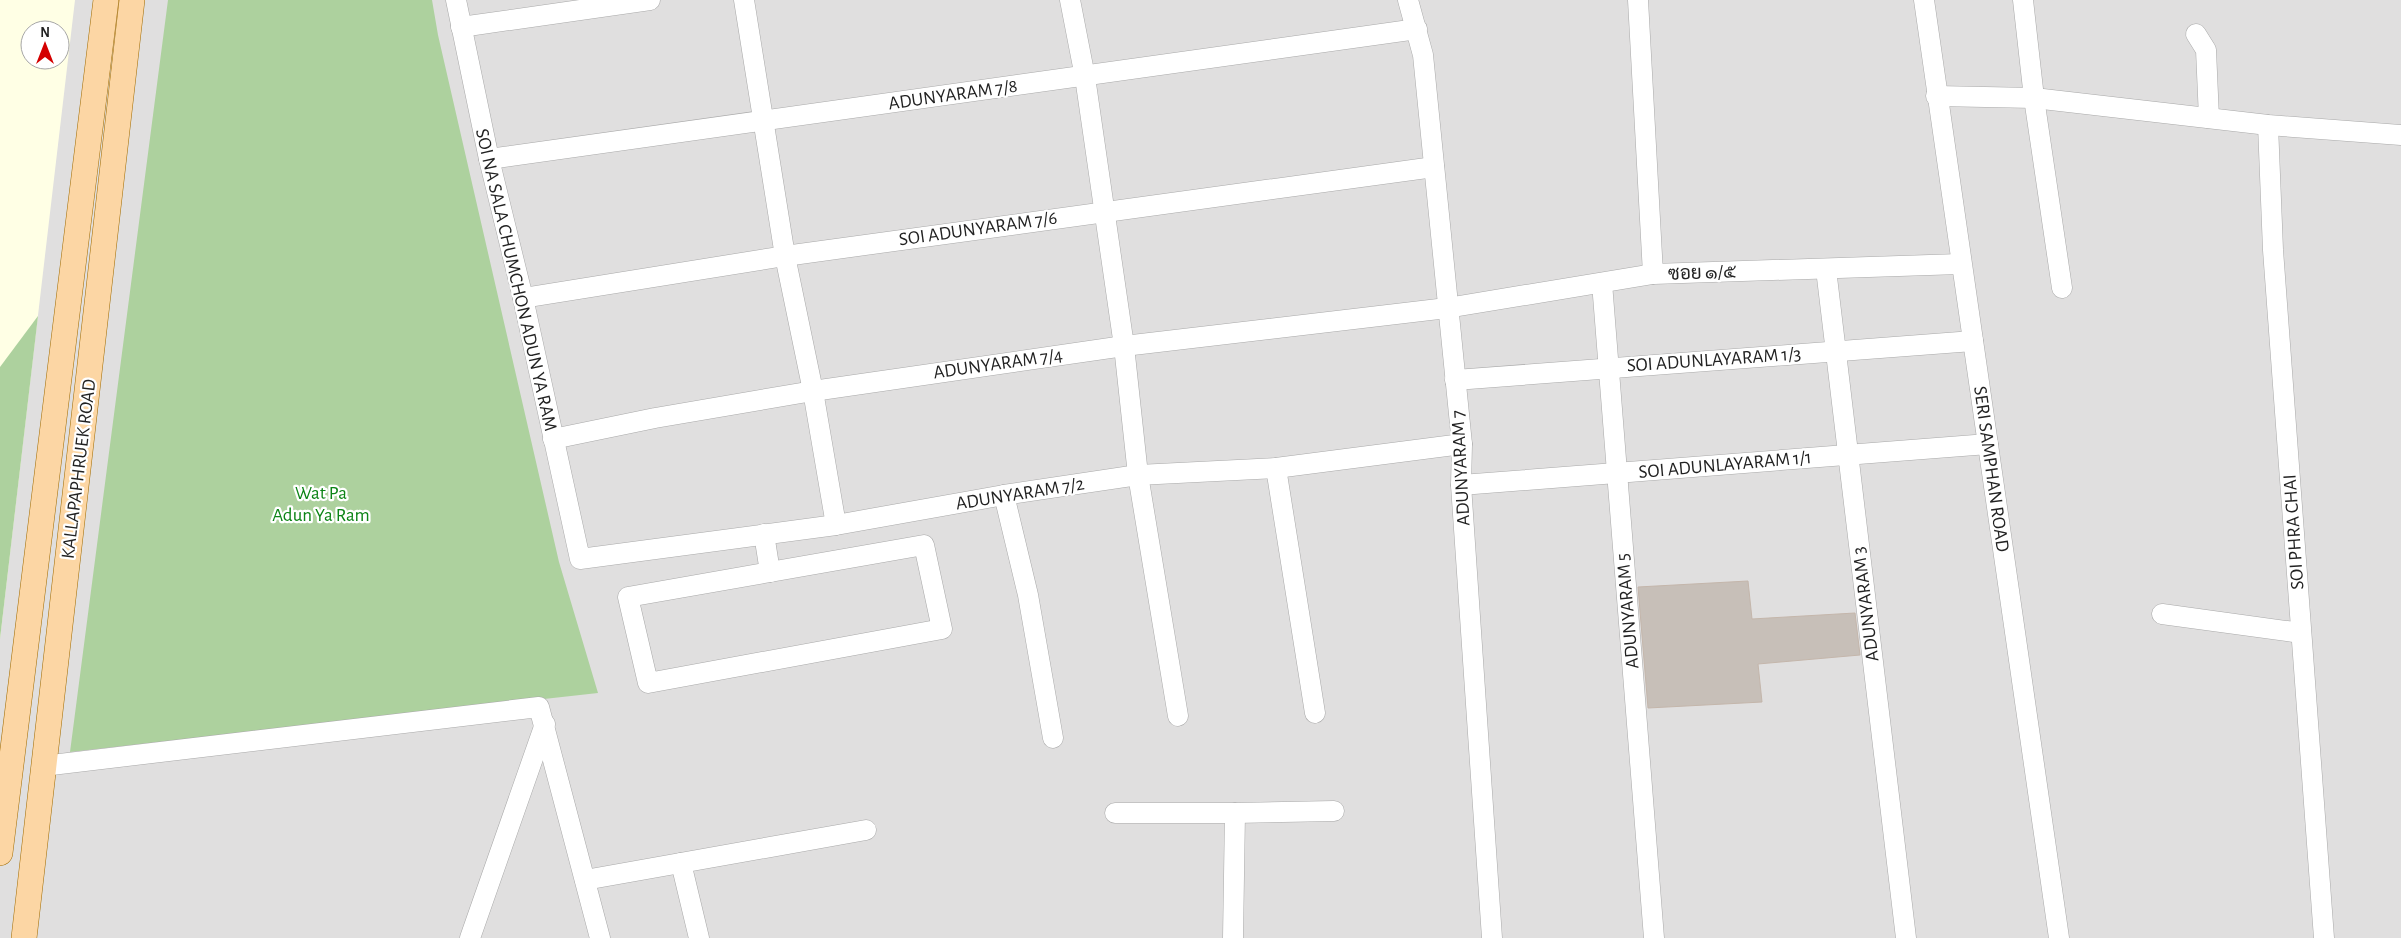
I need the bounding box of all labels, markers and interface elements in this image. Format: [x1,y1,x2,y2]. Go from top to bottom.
north arrow [20,20,70,70]
text: N [40,26,50,40]
street label: ADUNYARAM 7/8 [887,77,1019,113]
street label: SOI NA SALA CHUMCHON ADUN YA RAM [472,127,560,433]
street label: SOI ADUNYARAM 7/6 [898,208,1058,250]
street label: ซอย ๑/๕ [1668,262,1737,284]
street label: SOI ADUNLAYARAM 1/3 [1626,344,1802,376]
street label: ADUNYARAM 7/4 [932,346,1064,382]
street label: KALLAPAPHRUEK ROAD [59,378,99,560]
street label: SERI SAMPHAN ROAD [1970,385,2012,553]
street label: ADUNYARAM 7 [1448,410,1474,526]
street label: SOI ADUNLAYARAM 1/1 [1638,448,1812,482]
street label: ADUNYARAM 7/2 [954,474,1086,514]
street label: SOI PHRA CHAI [2280,474,2308,590]
park label: Wat Pa Adun Ya Ram [272,484,370,525]
street label: ADUNYARAM 3 [1850,545,1882,663]
street label: ADUNYARAM 5 [1613,552,1643,670]

